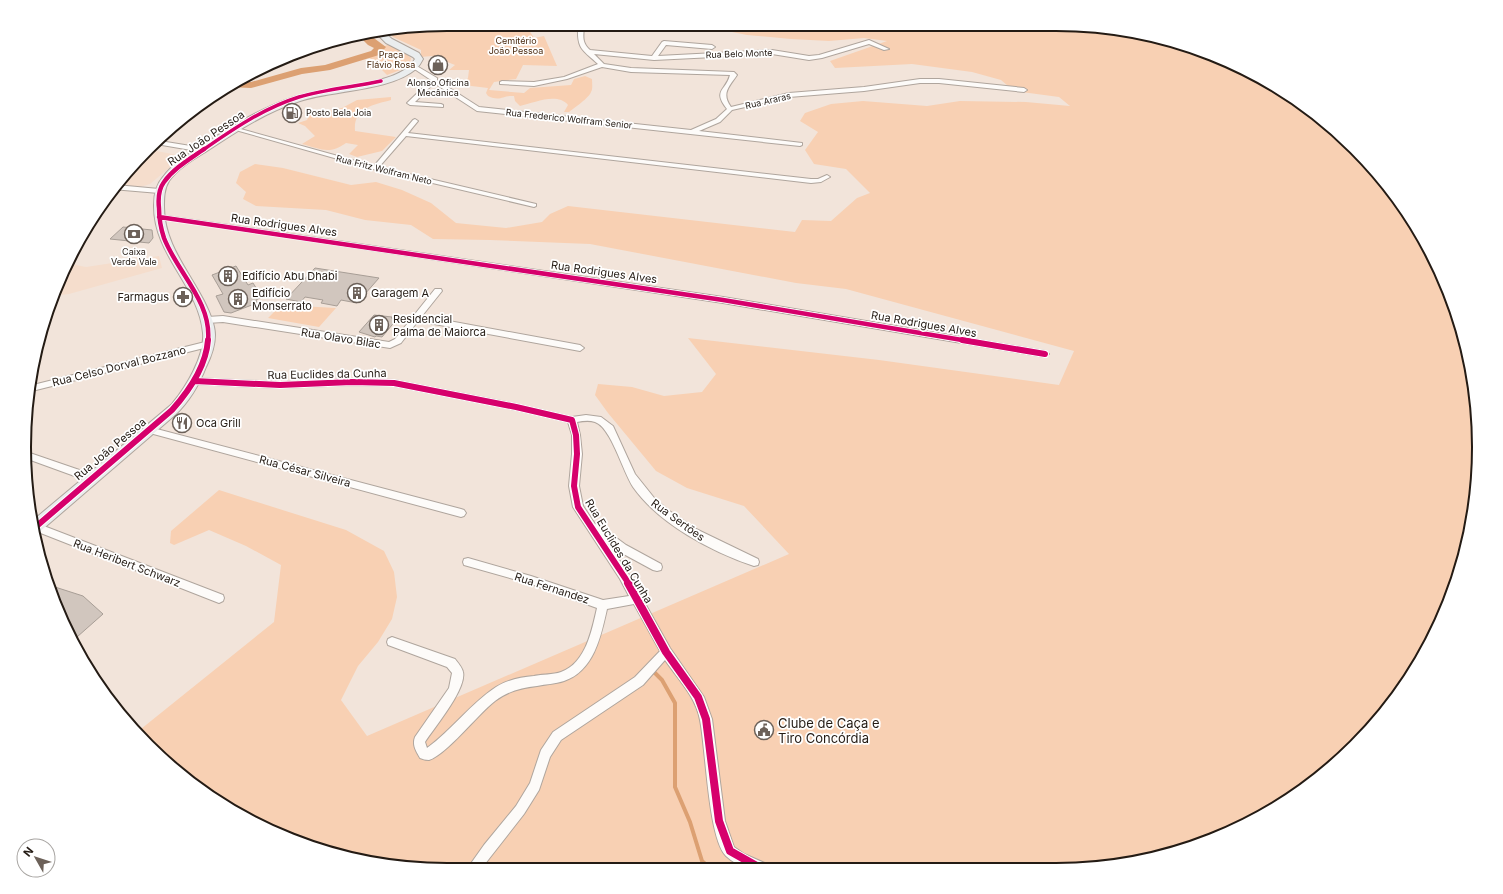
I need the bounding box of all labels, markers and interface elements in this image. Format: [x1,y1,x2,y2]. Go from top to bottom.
park label: Cemitério João Pessoa [489,35,543,56]
street label: Rua Belo Monte [705,47,773,60]
park label: Praça Flávio Rosa [367,49,415,70]
shop icon: Alonso Oficina Mecânica [427,54,449,76]
place label: Alonso Oficina Mecânica [407,77,469,98]
street label: Rua Araras [744,90,792,111]
fuel station icon: Posto Bela Joia [281,102,303,124]
street label: Rua Frederico Wolfram Senior [505,106,634,131]
street label: Rua João Pessoa [165,107,247,169]
place label: Posto Bela Joia [306,107,371,118]
street label: Rua Fritz Wolfram Neto [335,152,433,187]
street label: Rua Rodrigues Alves [230,211,338,239]
bank icon: Caixa Verde Vale [123,223,145,245]
place label: Caixa Verde Vale [111,246,157,267]
street label: Rua Rodrigues Alves [550,258,658,286]
building icon: Edifício Abu Dhabi [217,265,239,287]
place label: Edifício Abu Dhabi [242,269,337,283]
building icon: Garagem A [346,282,368,304]
pharmacy icon: Farmagus [172,286,194,308]
place label: Edifício Monserrato [252,286,312,313]
place label: Garagem A [371,286,430,300]
building icon: Edifício Monserrato [227,288,249,310]
place label: Farmagus [117,290,169,304]
street label: Rua Rodrigues Alves [870,308,978,340]
place label: Residencial Palma de Maiorca [393,312,486,339]
building icon: Residencial Palma de Maiorca [368,314,390,336]
street label: Rua Olavo Bilac [300,325,382,351]
street label: Rua Celso Dorval Bozzano [51,342,188,389]
street label: Rua Euclides da Cunha [267,366,387,382]
restaurant icon: Oca Grill [171,412,193,434]
street label: Rua João Pessoa [71,415,149,483]
place label: Oca Grill [196,416,241,430]
street label: Rua César Silveira [258,452,352,490]
street label: Rua Euclides da Cunha [582,496,656,606]
street label: Rua Sertões [648,496,708,544]
street label: Rua Heribert Schwarz [71,536,183,590]
street label: Rua Fernandez [513,569,591,607]
place label: Clube de Caça e Tiro Concórdia [778,715,880,746]
public building icon: Clube de Caça e Tiro Concórdia [753,719,775,741]
north arrow [16,838,56,878]
text: N [20,844,36,859]

